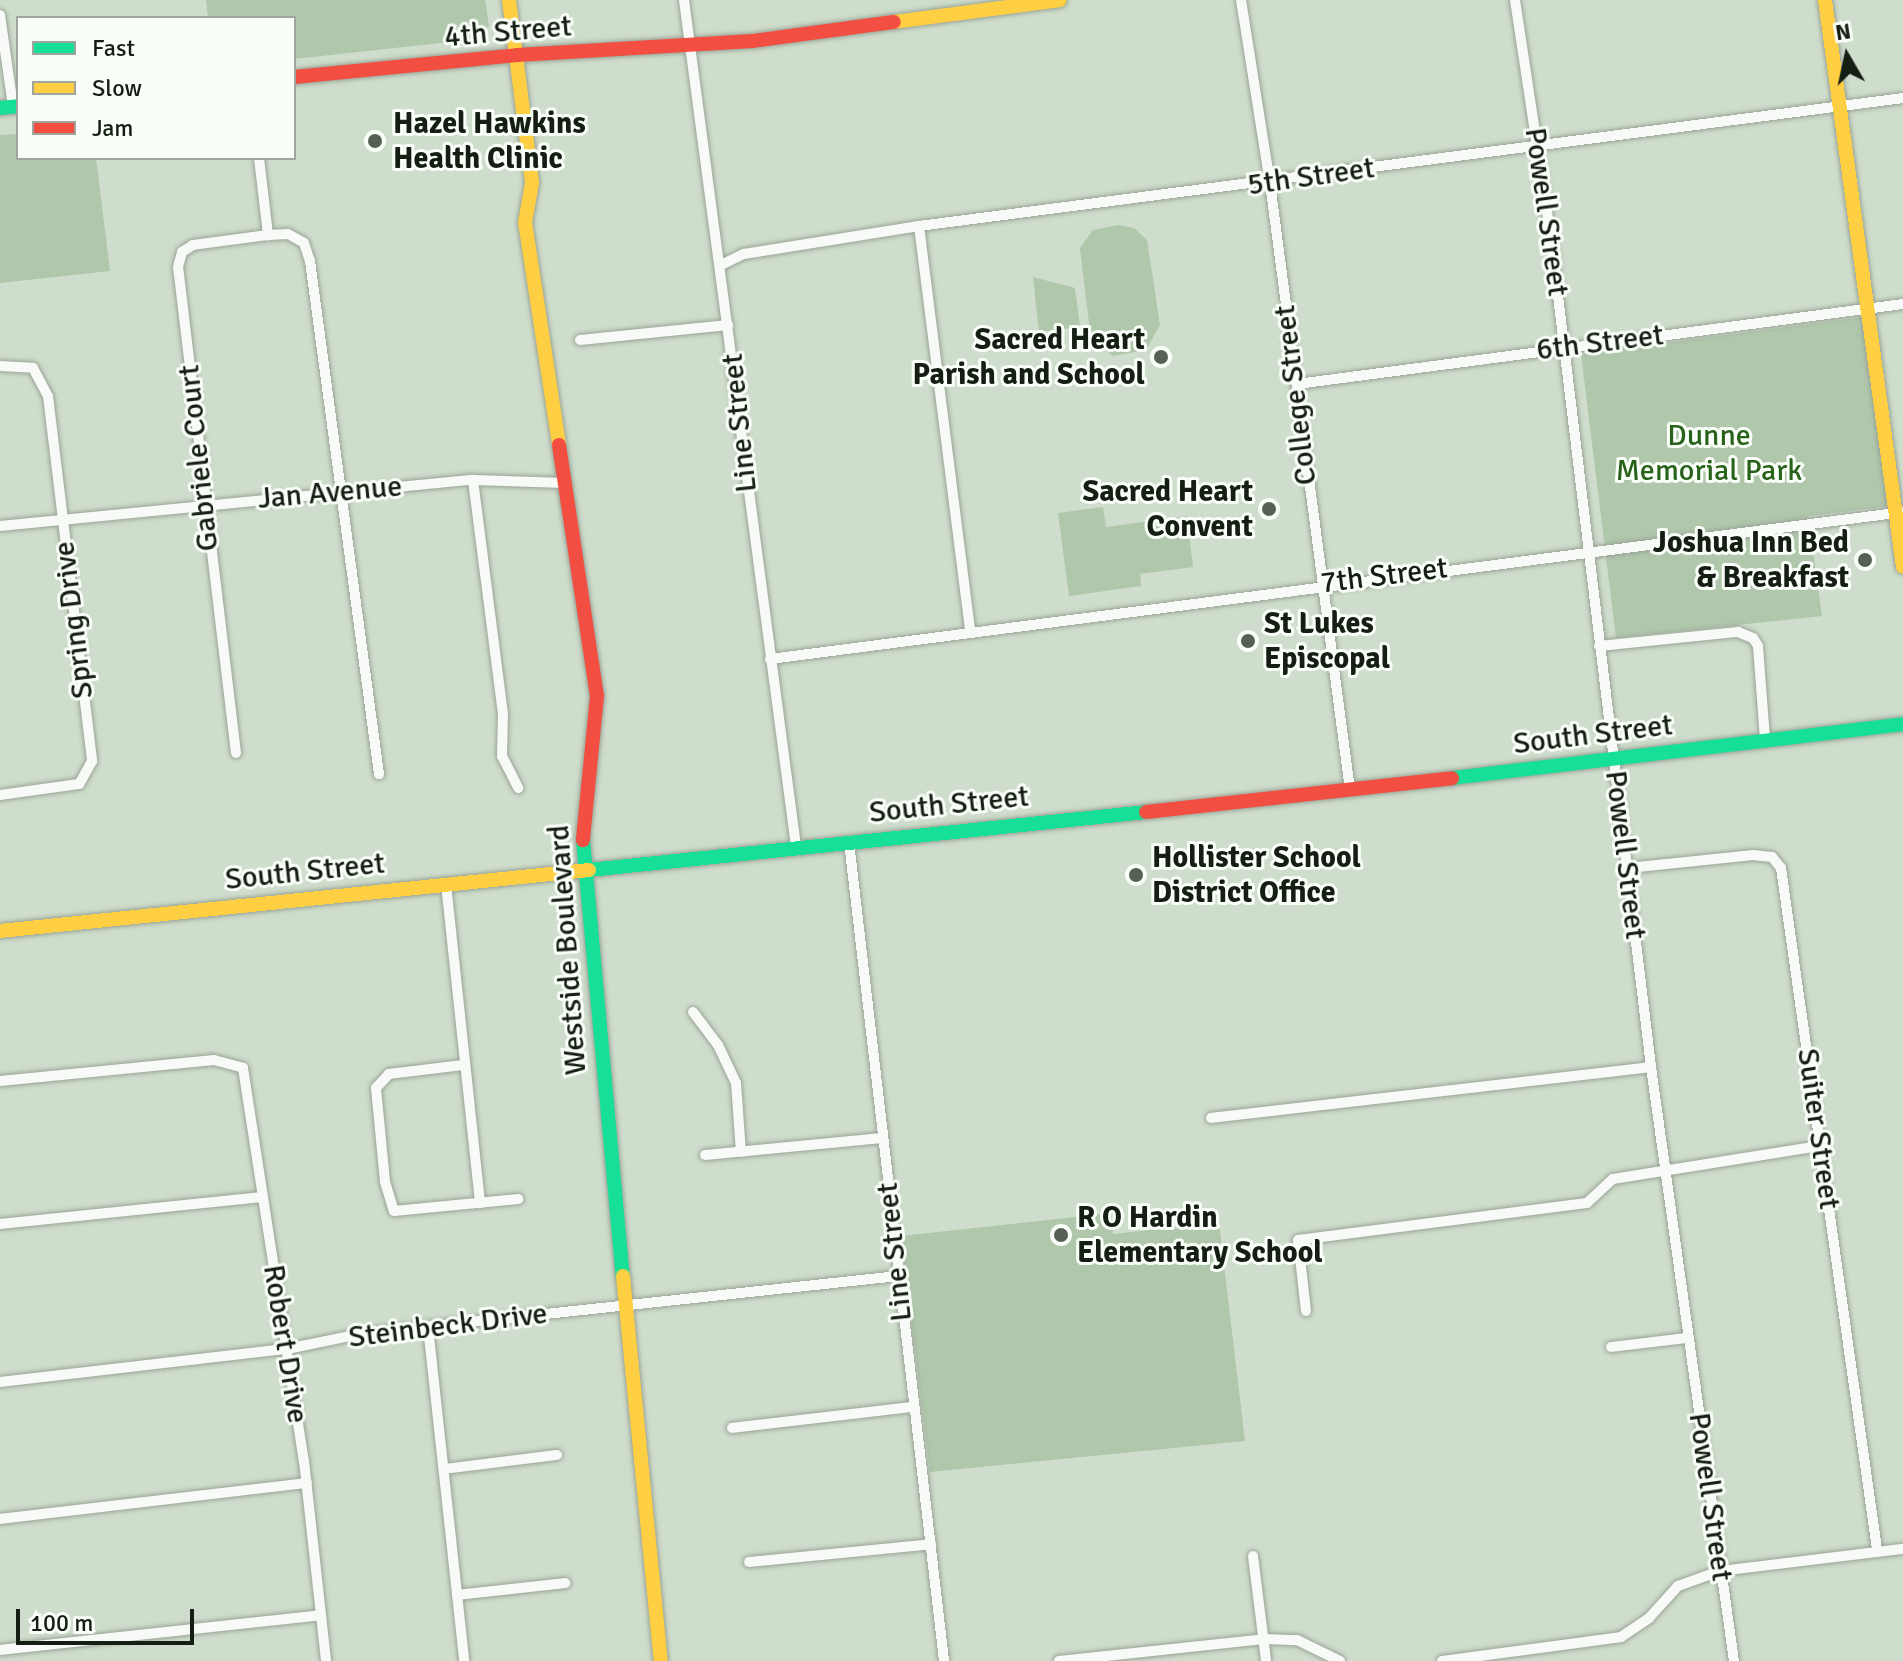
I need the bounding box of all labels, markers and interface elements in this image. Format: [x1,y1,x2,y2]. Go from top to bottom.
street label: 4th Street [443,8,573,56]
legend [16,16,296,160]
north arrow [1807,16,1887,96]
text: N [1833,17,1853,46]
text: Fast [92,33,135,63]
text: Slow [92,73,142,103]
place label: Hazel Hawkins Health Clinic [393,106,586,176]
text: Jam [92,113,133,143]
street label: Powell Street [1516,125,1576,299]
marker: Hazel Hawkins Health Clinic [364,130,386,152]
street label: 5th Street [1245,150,1377,204]
street label: College Street [1267,303,1325,487]
street label: 6th Street [1534,317,1666,369]
place label: Sacred Heart Parish and School [912,322,1145,392]
marker: Sacred Heart Parish and School [1152,348,1170,366]
street label: Line Street [715,352,765,494]
street label: Gabriele Court [171,363,227,553]
park label: Dunne Memorial Park [1616,418,1802,488]
street label: Jan Avenue [256,469,404,517]
place label: Sacred Heart Convent [1083,474,1253,544]
marker: Sacred Heart Convent [1260,500,1278,518]
place label: Joshua Inn Bed & Breakfast [1653,525,1849,596]
street label: Spring Drive [46,539,102,701]
street label: 7th Street [1318,550,1450,602]
marker: Joshua Inn Bed & Breakfast [1856,551,1874,569]
place label: St Lukes Episcopal [1264,606,1390,676]
marker: St Lukes Episcopal [1239,632,1257,650]
street label: South Street [1511,707,1675,763]
street label: Powell Street [1597,769,1653,941]
street label: South Street [867,779,1031,831]
street label: Westside Boulevard [541,824,595,1076]
place label: Hollister School District Office [1152,840,1361,910]
street label: South Street [223,846,387,898]
marker: Hollister School District Office [1127,866,1145,884]
street label: Suiter Street [1789,1046,1847,1212]
street label: Line Street [870,1181,920,1323]
place label: R O Hardin Elementary School [1077,1200,1323,1270]
marker: R O Hardin Elementary School [1052,1226,1070,1244]
street label: Robert Drive [255,1262,315,1426]
street label: Steinbeck Drive [346,1296,550,1356]
street label: Powell Street [1680,1410,1740,1584]
scale bar [20,1593,198,1643]
text: 100 m [30,1608,93,1638]

